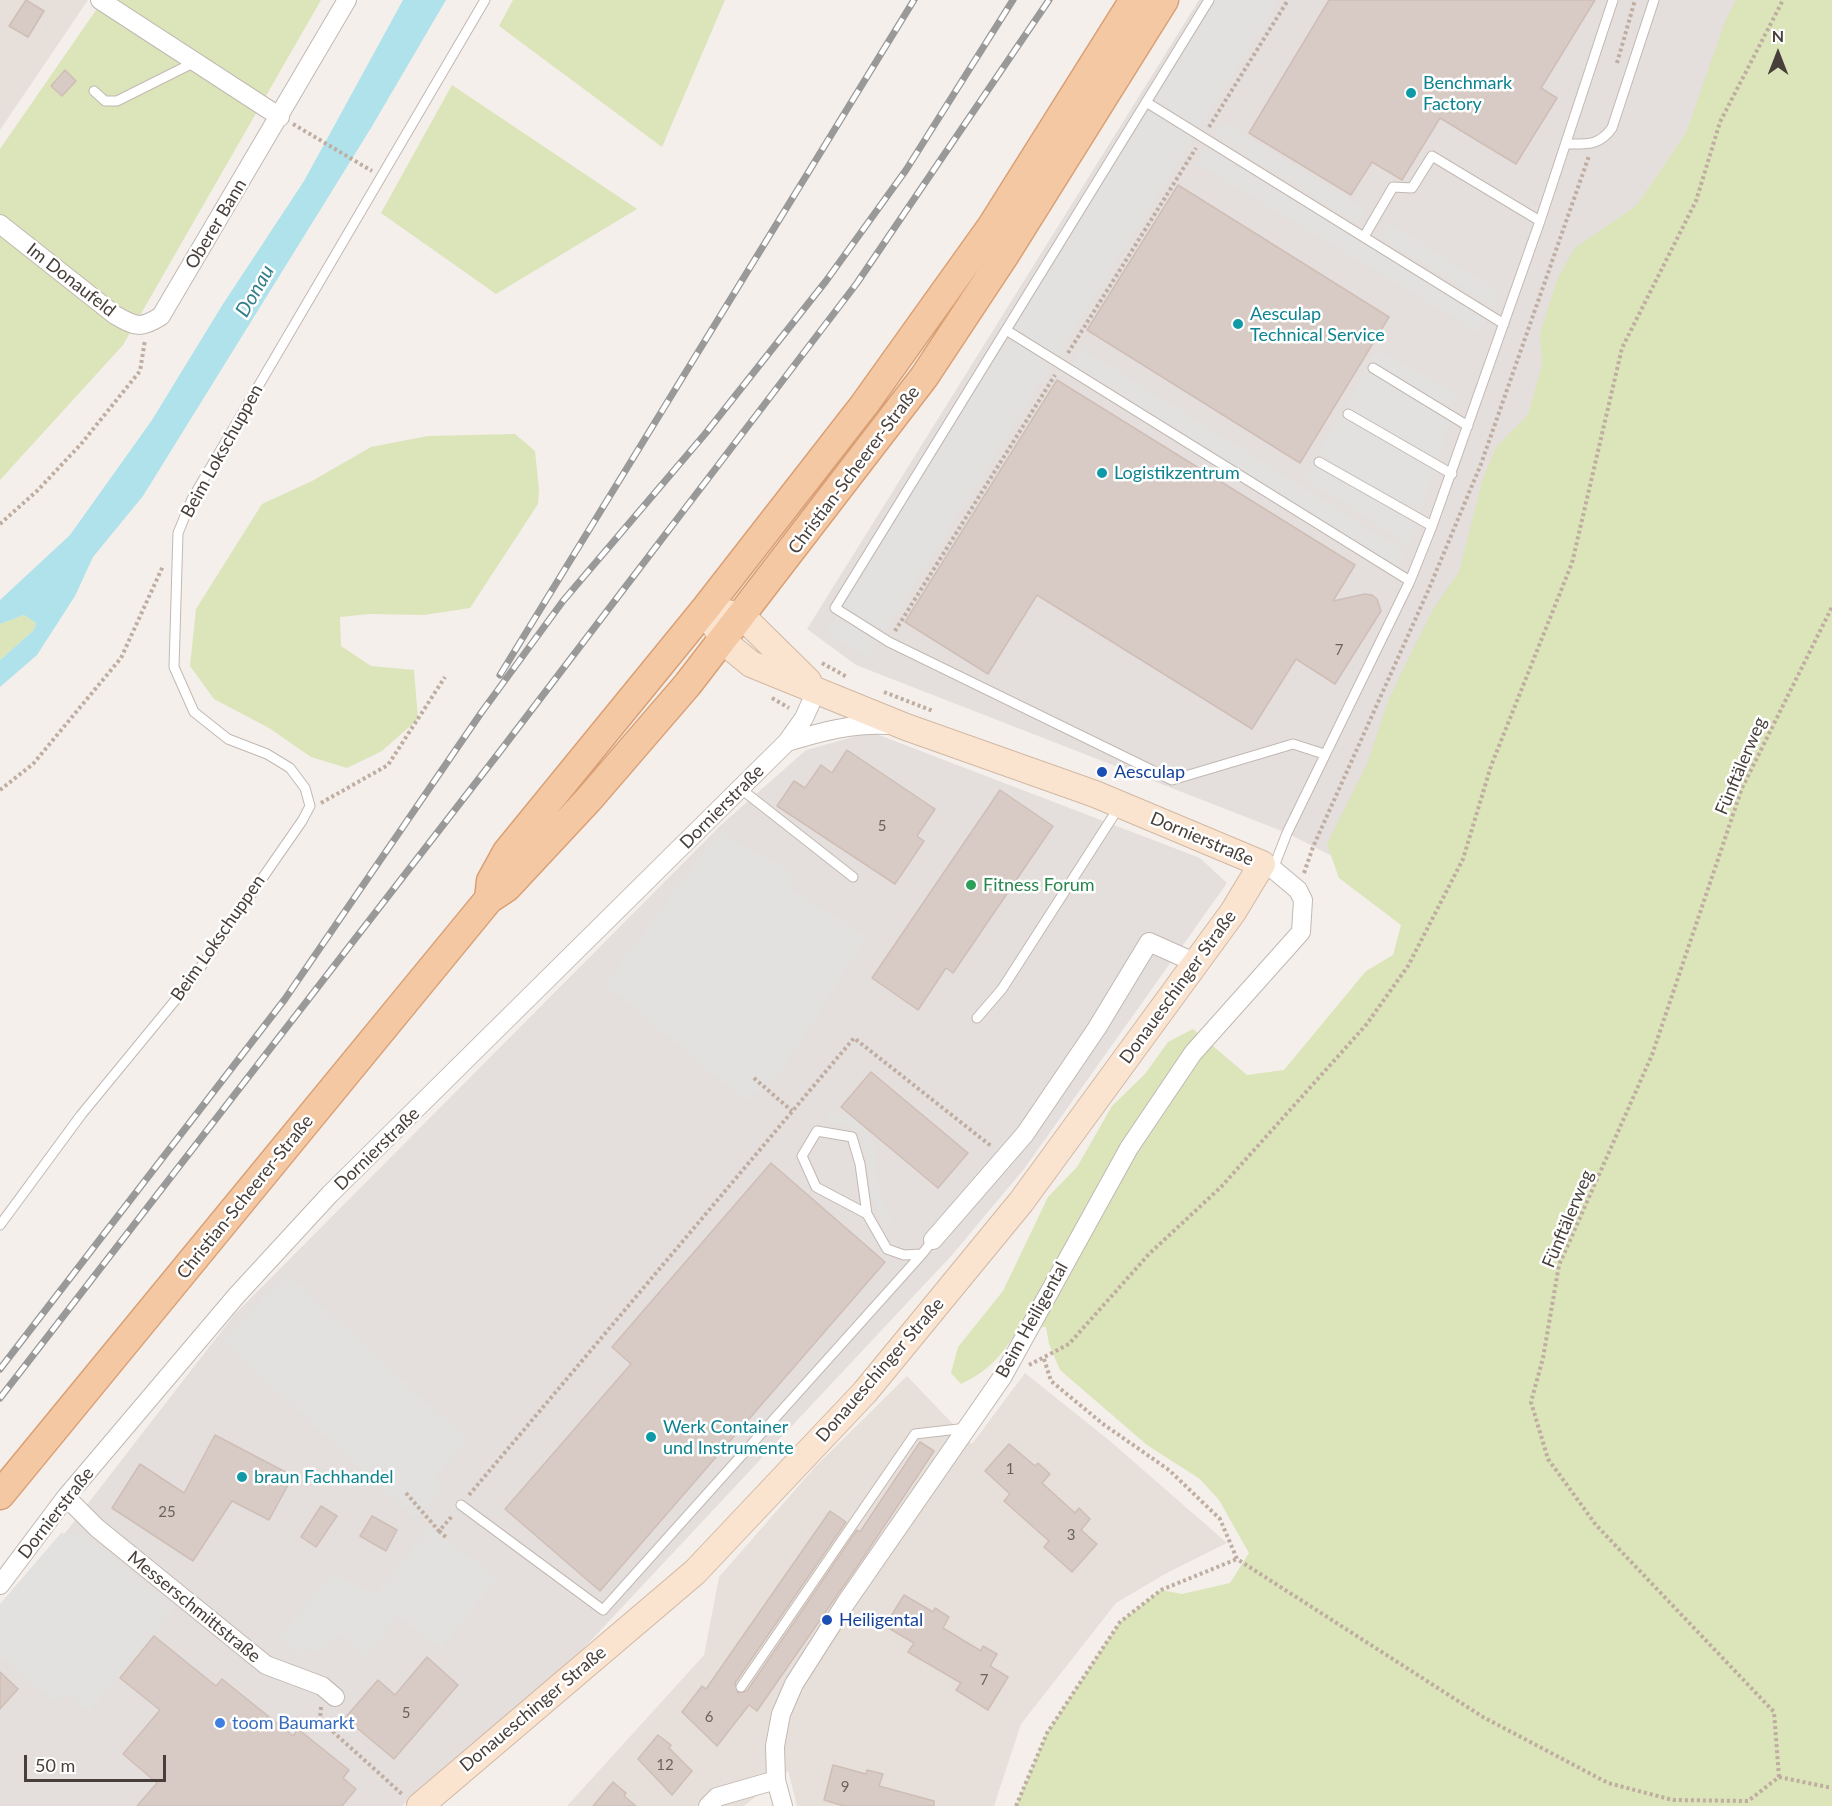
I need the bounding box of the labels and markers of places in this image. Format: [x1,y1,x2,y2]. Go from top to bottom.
place label: Benchmark Factory [1423,72,1512,115]
marker: Benchmark Factory [1404,86,1418,100]
place label: Aesculap Technical Service [1250,303,1385,346]
marker: Aesculap Technical Service [1231,317,1245,331]
place label: Logistikzentrum [1114,462,1240,484]
marker: Logistikzentrum [1095,466,1109,480]
place label: Aesculap [1114,761,1185,783]
marker: Aesculap [1095,765,1109,779]
place label: Fitness Forum [983,874,1095,896]
marker: Fitness Forum [964,878,978,892]
place label: Werk Container und Instrumente [663,1416,794,1458]
marker: Werk Container und Instrumente [644,1430,658,1444]
place label: braun Fachhandel [254,1466,393,1488]
marker: braun Fachhandel [235,1470,249,1484]
place label: Heiligental [839,1609,923,1631]
marker: Heiligental [820,1613,834,1627]
place label: toom Baumarkt [232,1712,355,1734]
marker: toom Baumarkt [213,1716,227,1730]

